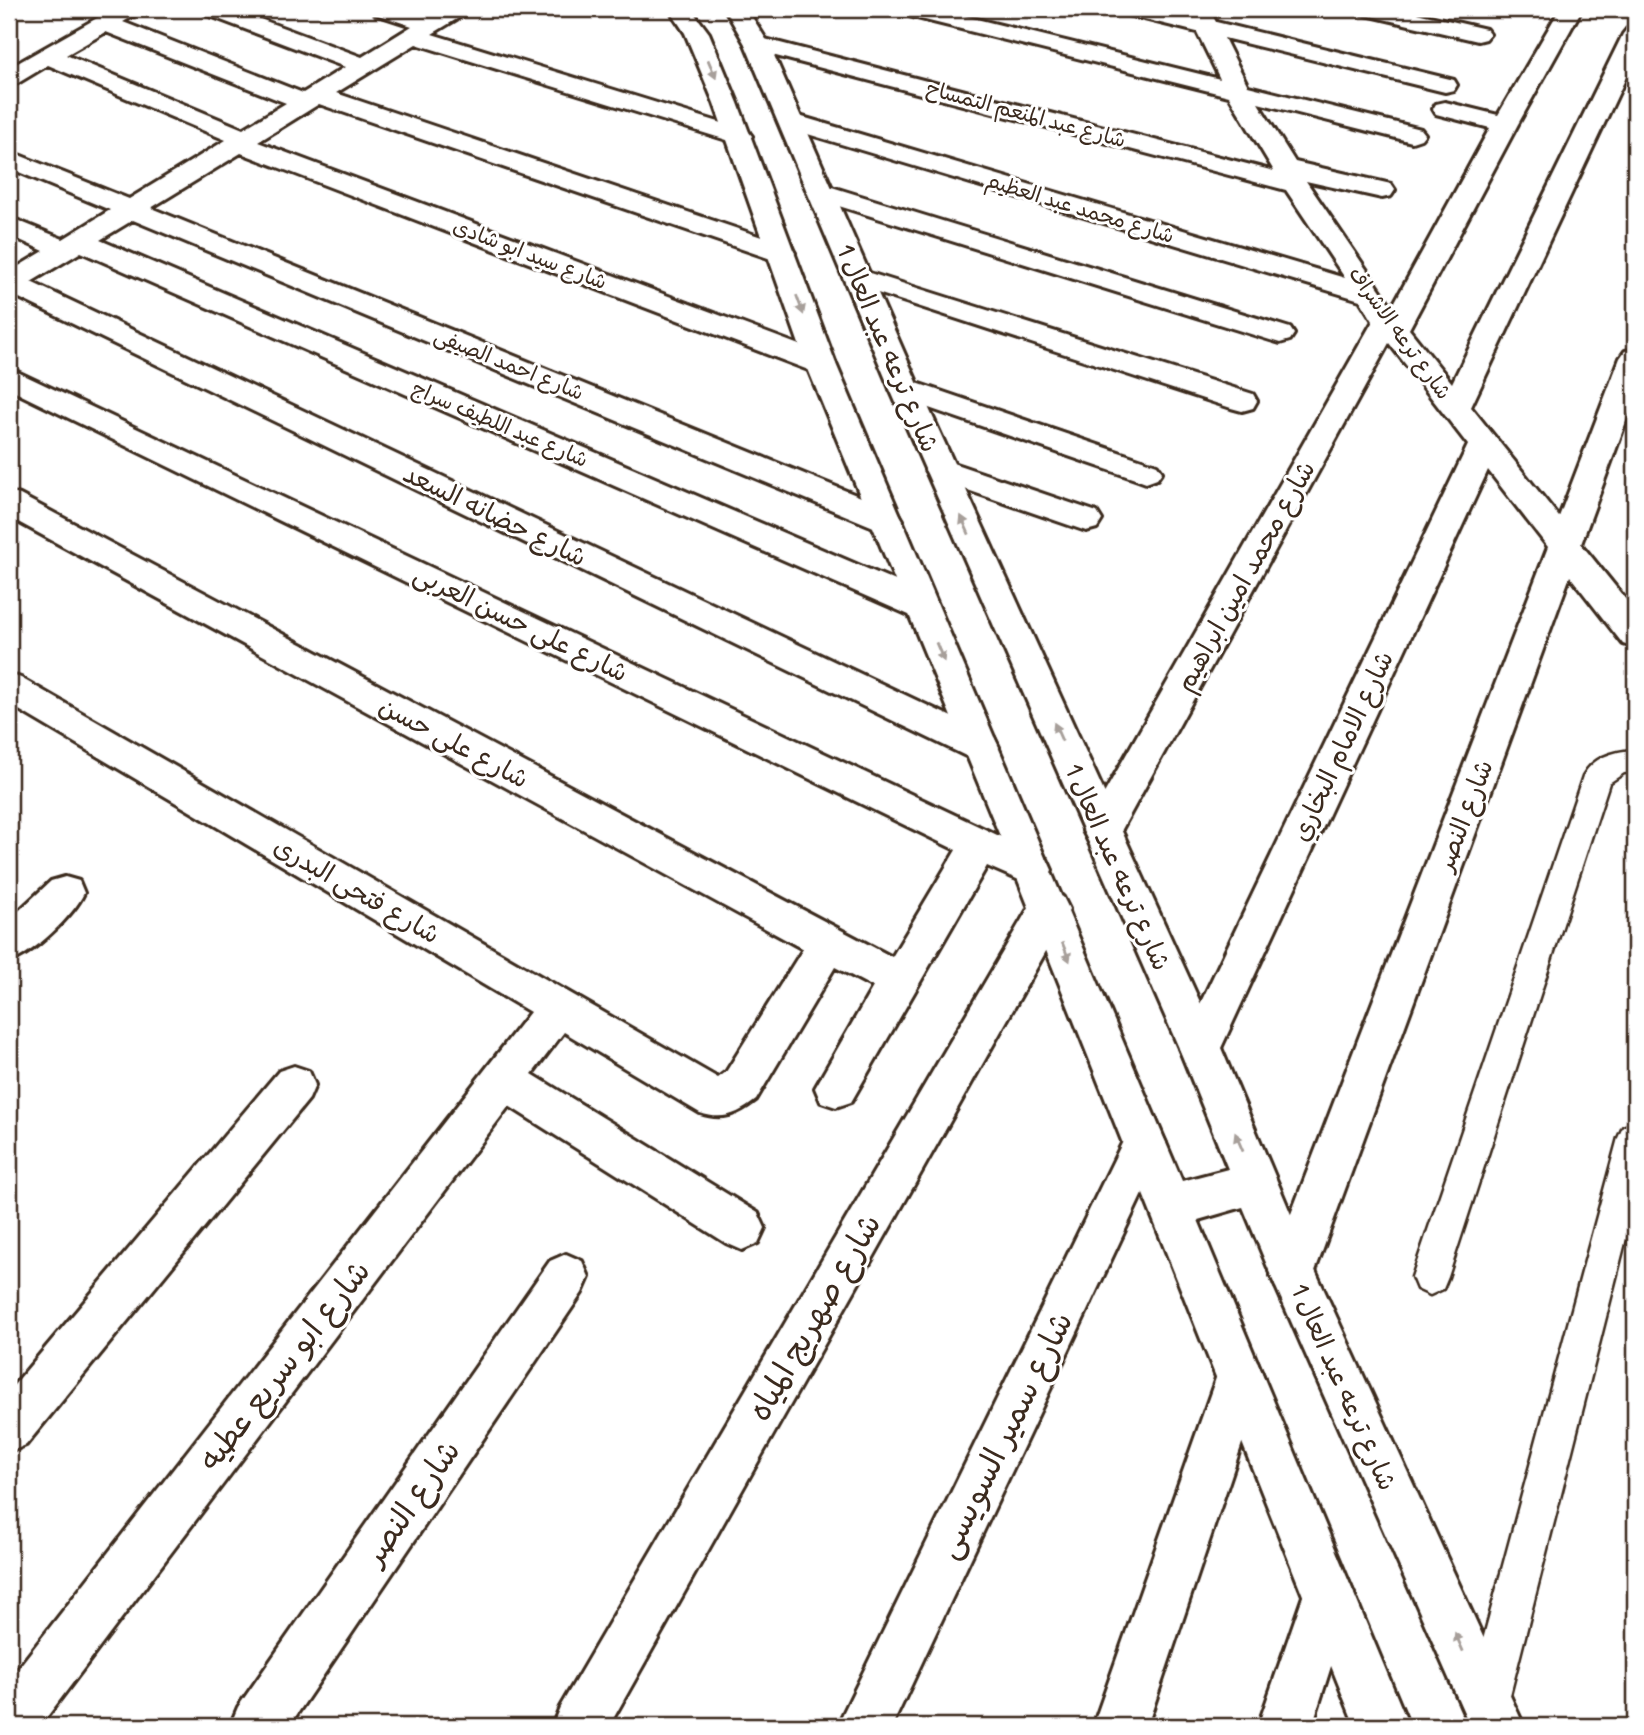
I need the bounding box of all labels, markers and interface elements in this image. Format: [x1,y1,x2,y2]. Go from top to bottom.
one-way arrow [707,58,718,79]
street label: شارع عبد المنعم التمساح [923,73,1129,156]
street label: شارع محمد عبد العظيم [982,165,1178,252]
street label: شارع سيد ابو شادى [449,211,611,297]
street label: شارع ترعه عبد العال 1 [828,238,948,458]
street label: شارع ترعه الاشراف [1341,260,1459,406]
one-way arrow [795,294,806,315]
street label: شارع احمد الصيفى [430,320,588,408]
street label: شارع عبد اللطيف سراج [407,373,593,475]
street label: شارع محمد امين ابراهيم [1166,454,1325,699]
street label: شارع حضانه السعد [397,455,593,575]
one-way arrow [959,514,970,535]
street label: شارع على حسن العربى [408,555,634,691]
one-way arrow [935,642,946,663]
street label: شارع الامام البخاري [1282,645,1404,848]
street label: شارع على حسن [373,687,535,797]
one-way arrow [1052,722,1064,742]
street label: شارع النصر [1426,754,1502,878]
street label: شارع ترعه عبد العال 1 [1056,758,1180,976]
street label: شارع فتحى البدرى [267,828,447,952]
one-way arrow [1061,942,1072,963]
one-way arrow [1233,1131,1244,1152]
street label: شارع صهريج المياه [737,1205,892,1429]
street label: شارع ابو سريع عطيه [188,1250,381,1480]
street label: شارع ترعه عبد العال 1 [1282,1278,1406,1496]
street label: شارع سمير السويسى [925,1304,1084,1566]
street label: شارع النصر [350,1431,471,1576]
one-way arrow [1453,1632,1465,1652]

